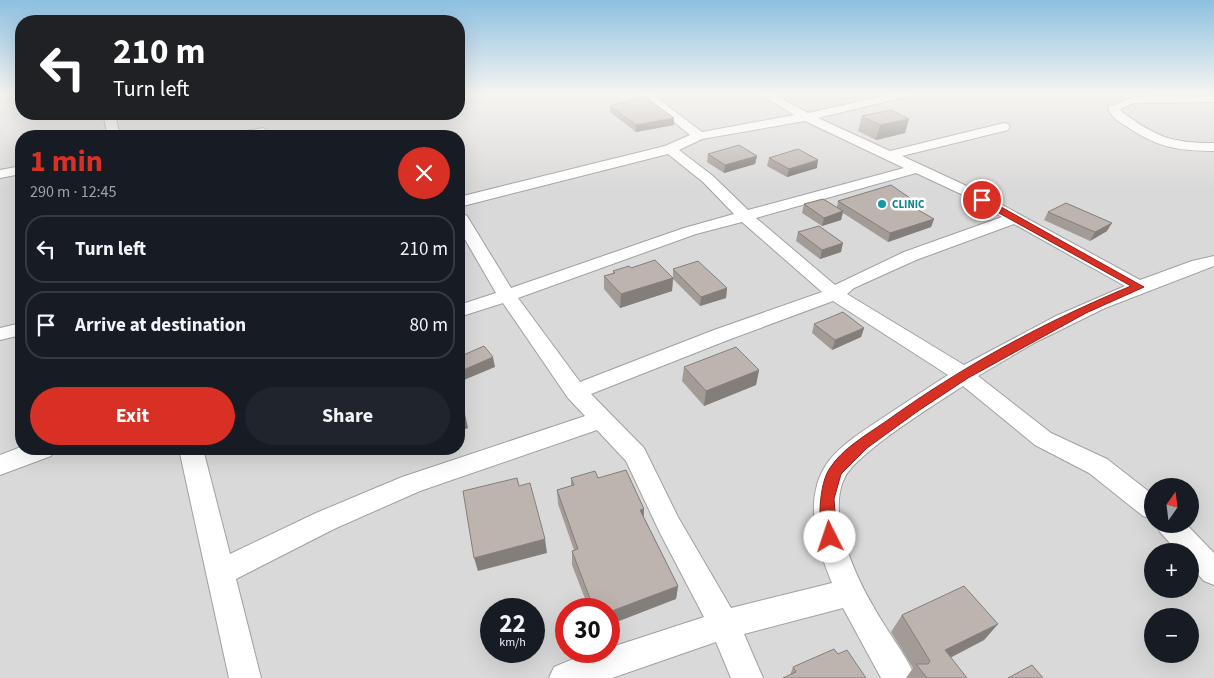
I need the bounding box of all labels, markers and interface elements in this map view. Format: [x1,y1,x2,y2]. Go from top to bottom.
text: 210 m [113,27,205,77]
icon: left [30,35,95,100]
text: Turn left [113,73,189,105]
text: 1 min [30,140,103,183]
button: close [398,147,450,199]
pin [961,179,1003,221]
text: 290 m · 12:45 [30,181,117,203]
icon: arrive [968,186,996,214]
place label: CLINIC [892,197,925,212]
marker: CLINIC [876,198,888,210]
icon: left [32,235,60,263]
text: Turn left [75,236,146,263]
text: 210 m [400,236,448,263]
icon: arrive [32,311,60,339]
text: Arrive at destination [75,312,246,339]
text: 80 m [410,312,448,339]
button: Exit [30,387,235,445]
button: Share [245,387,450,445]
north arrow [1144,478,1199,532]
map controls [1144,478,1199,663]
position arrow [803,510,855,562]
button: + [1144,543,1199,598]
speed limit sign: 30 [555,598,620,663]
text: 22 [499,606,526,642]
button: − [1144,608,1199,663]
text: km/h [499,634,526,651]

